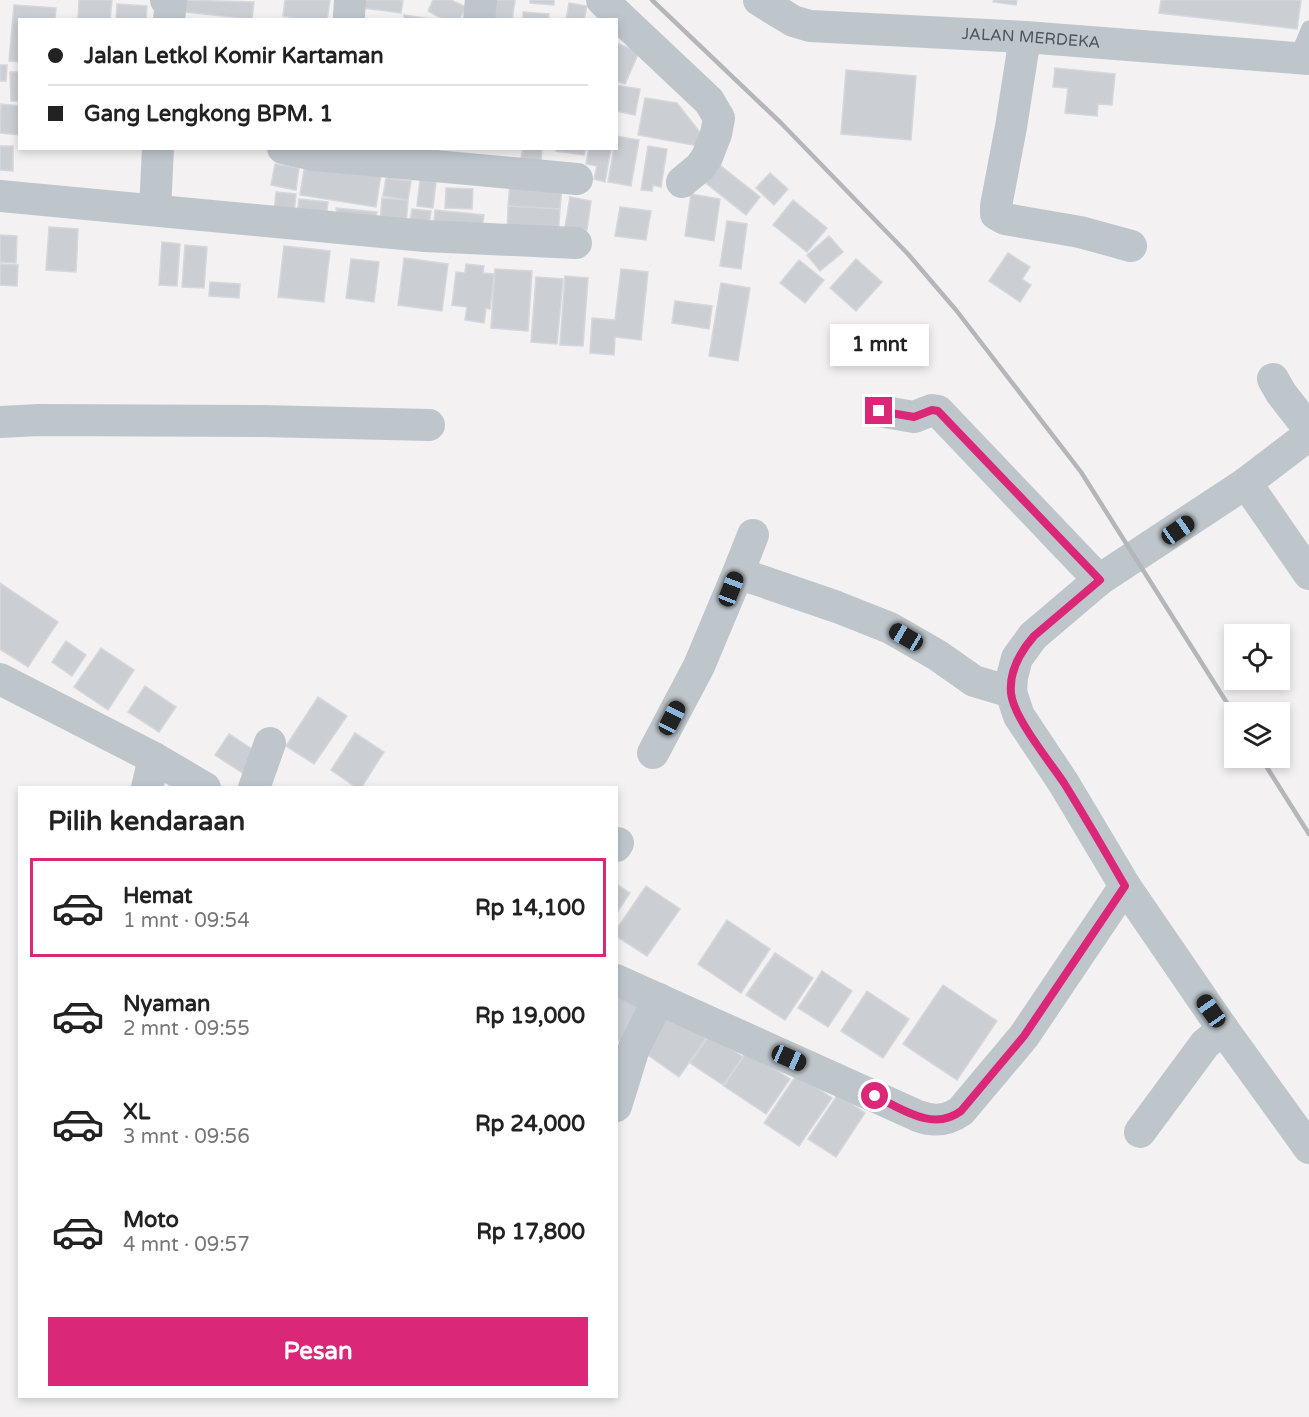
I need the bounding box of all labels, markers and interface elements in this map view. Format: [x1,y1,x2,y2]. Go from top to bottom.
street label: JALAN MERDEKA [961,24,1101,53]
text: Jalan Letkol Komir Kartaman [84,43,384,69]
text: Gang Lengkong BPM. 1 [84,101,333,127]
callout: 1 mnt [830,324,928,366]
text: 1 mnt [852,333,907,357]
route end [865,397,892,424]
car [1158,512,1198,548]
car [716,569,746,609]
car [886,620,926,654]
map controls [1224,624,1290,768]
button: locate [1224,624,1290,690]
car [656,698,688,738]
button: layers [1224,702,1290,768]
text: Pilih kendaraan [48,805,245,838]
icon: car [51,881,105,935]
text: Hemat [123,883,192,909]
text: Rp 14,100 [475,895,585,921]
text: 1 mnt · 09:54 [123,909,250,933]
icon: car [51,989,105,1043]
text: Nyaman [123,991,210,1017]
car [1193,991,1229,1031]
text: Rp 19,000 [475,1003,585,1029]
text: 2 mnt · 09:55 [123,1017,250,1041]
car [769,1042,809,1074]
route start [861,1082,888,1109]
icon: car [51,1097,105,1151]
text: XL [123,1099,150,1125]
text: Rp 24,000 [475,1111,585,1137]
text: 3 mnt · 09:56 [123,1125,250,1149]
icon: car [51,1205,105,1259]
text: Moto [123,1207,179,1233]
text: Rp 17,800 [476,1219,585,1245]
text: 4 mnt · 09:57 [123,1233,250,1257]
button: Pesan [48,1317,588,1386]

